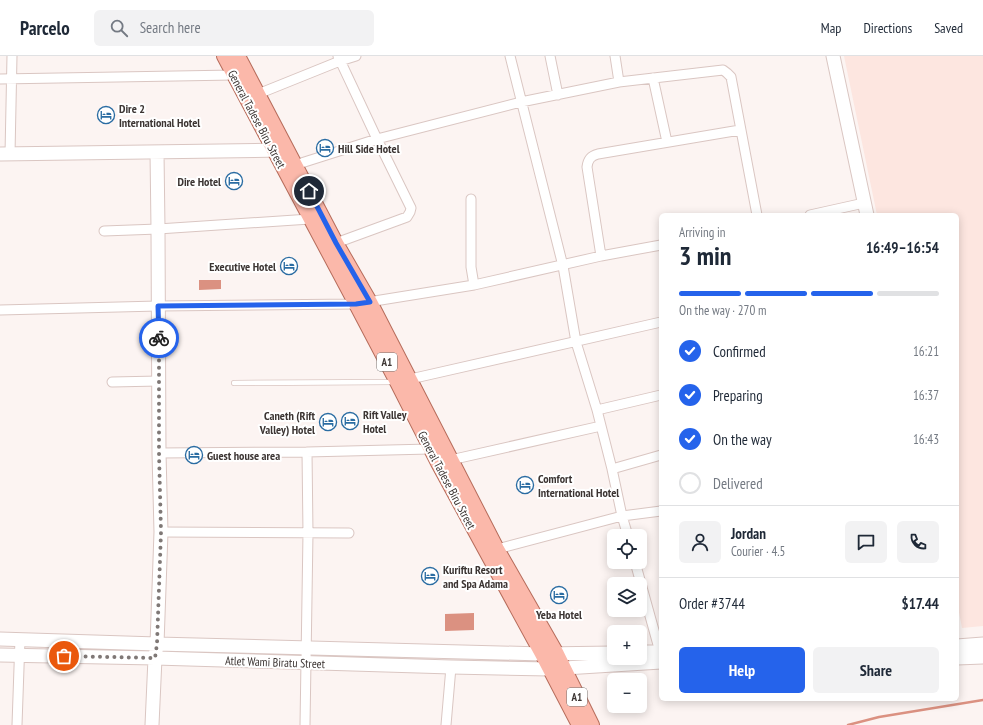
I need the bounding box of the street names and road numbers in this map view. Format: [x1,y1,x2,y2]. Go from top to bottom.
street label: General Tadese Biru Street [225,67,290,171]
road number: A1 [377,353,397,371]
street label: General Tadese Biru Street [415,428,480,532]
street label: Atlet Wami Biratu Street [225,653,326,671]
road number: A1 [567,688,587,706]

